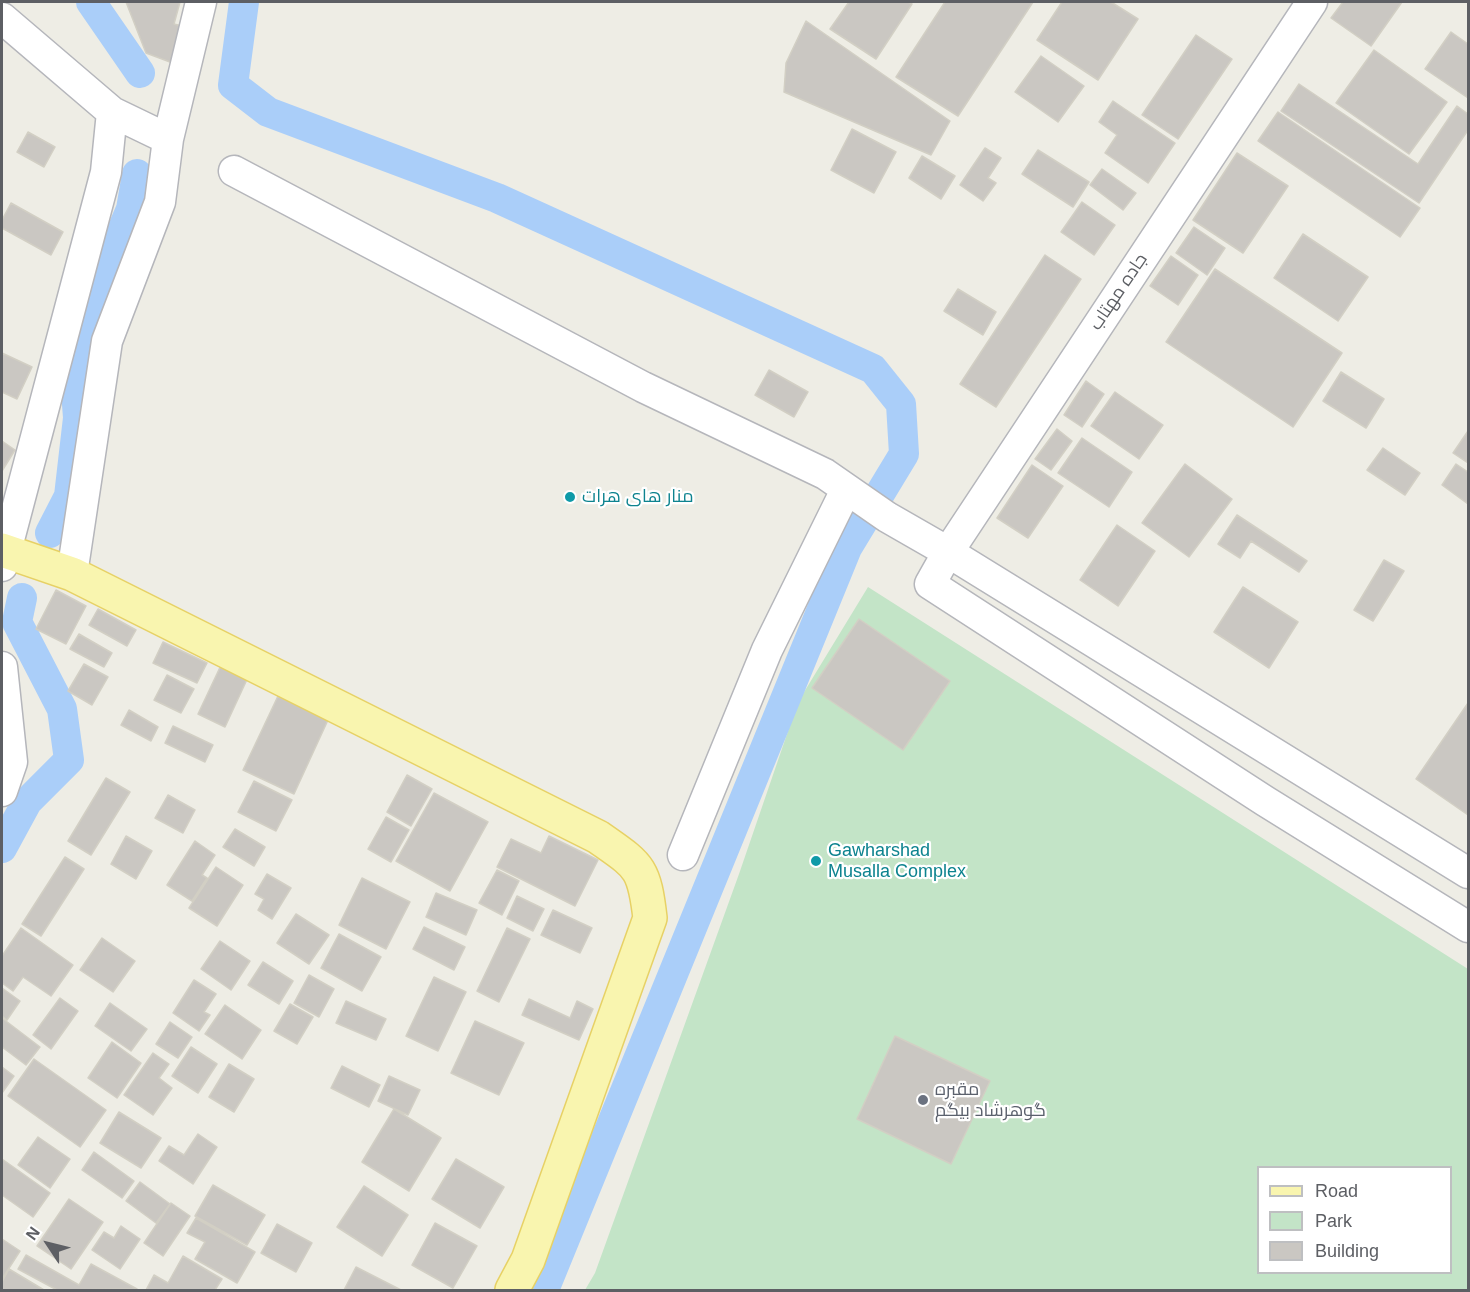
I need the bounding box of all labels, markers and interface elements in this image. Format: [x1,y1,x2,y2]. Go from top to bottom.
street label: جاده مهتاب [1086,250,1152,334]
place label: منار های هرات [582,486,693,508]
marker: منار های هرات [563,490,577,504]
place label: Gawharshad Musalla Complex [828,840,966,882]
marker: Gawharshad Musalla Complex [809,854,823,868]
place label: مقبره گوهرشاد بیگم [935,1079,1046,1122]
marker: مقبره گوهرشاد بیگم [916,1093,930,1107]
legend [1257,1166,1452,1274]
text: Road [1315,1181,1358,1201]
text: Park [1315,1211,1352,1231]
north arrow [18,1214,78,1274]
text: N [23,1224,43,1243]
text: Building [1315,1241,1379,1261]

